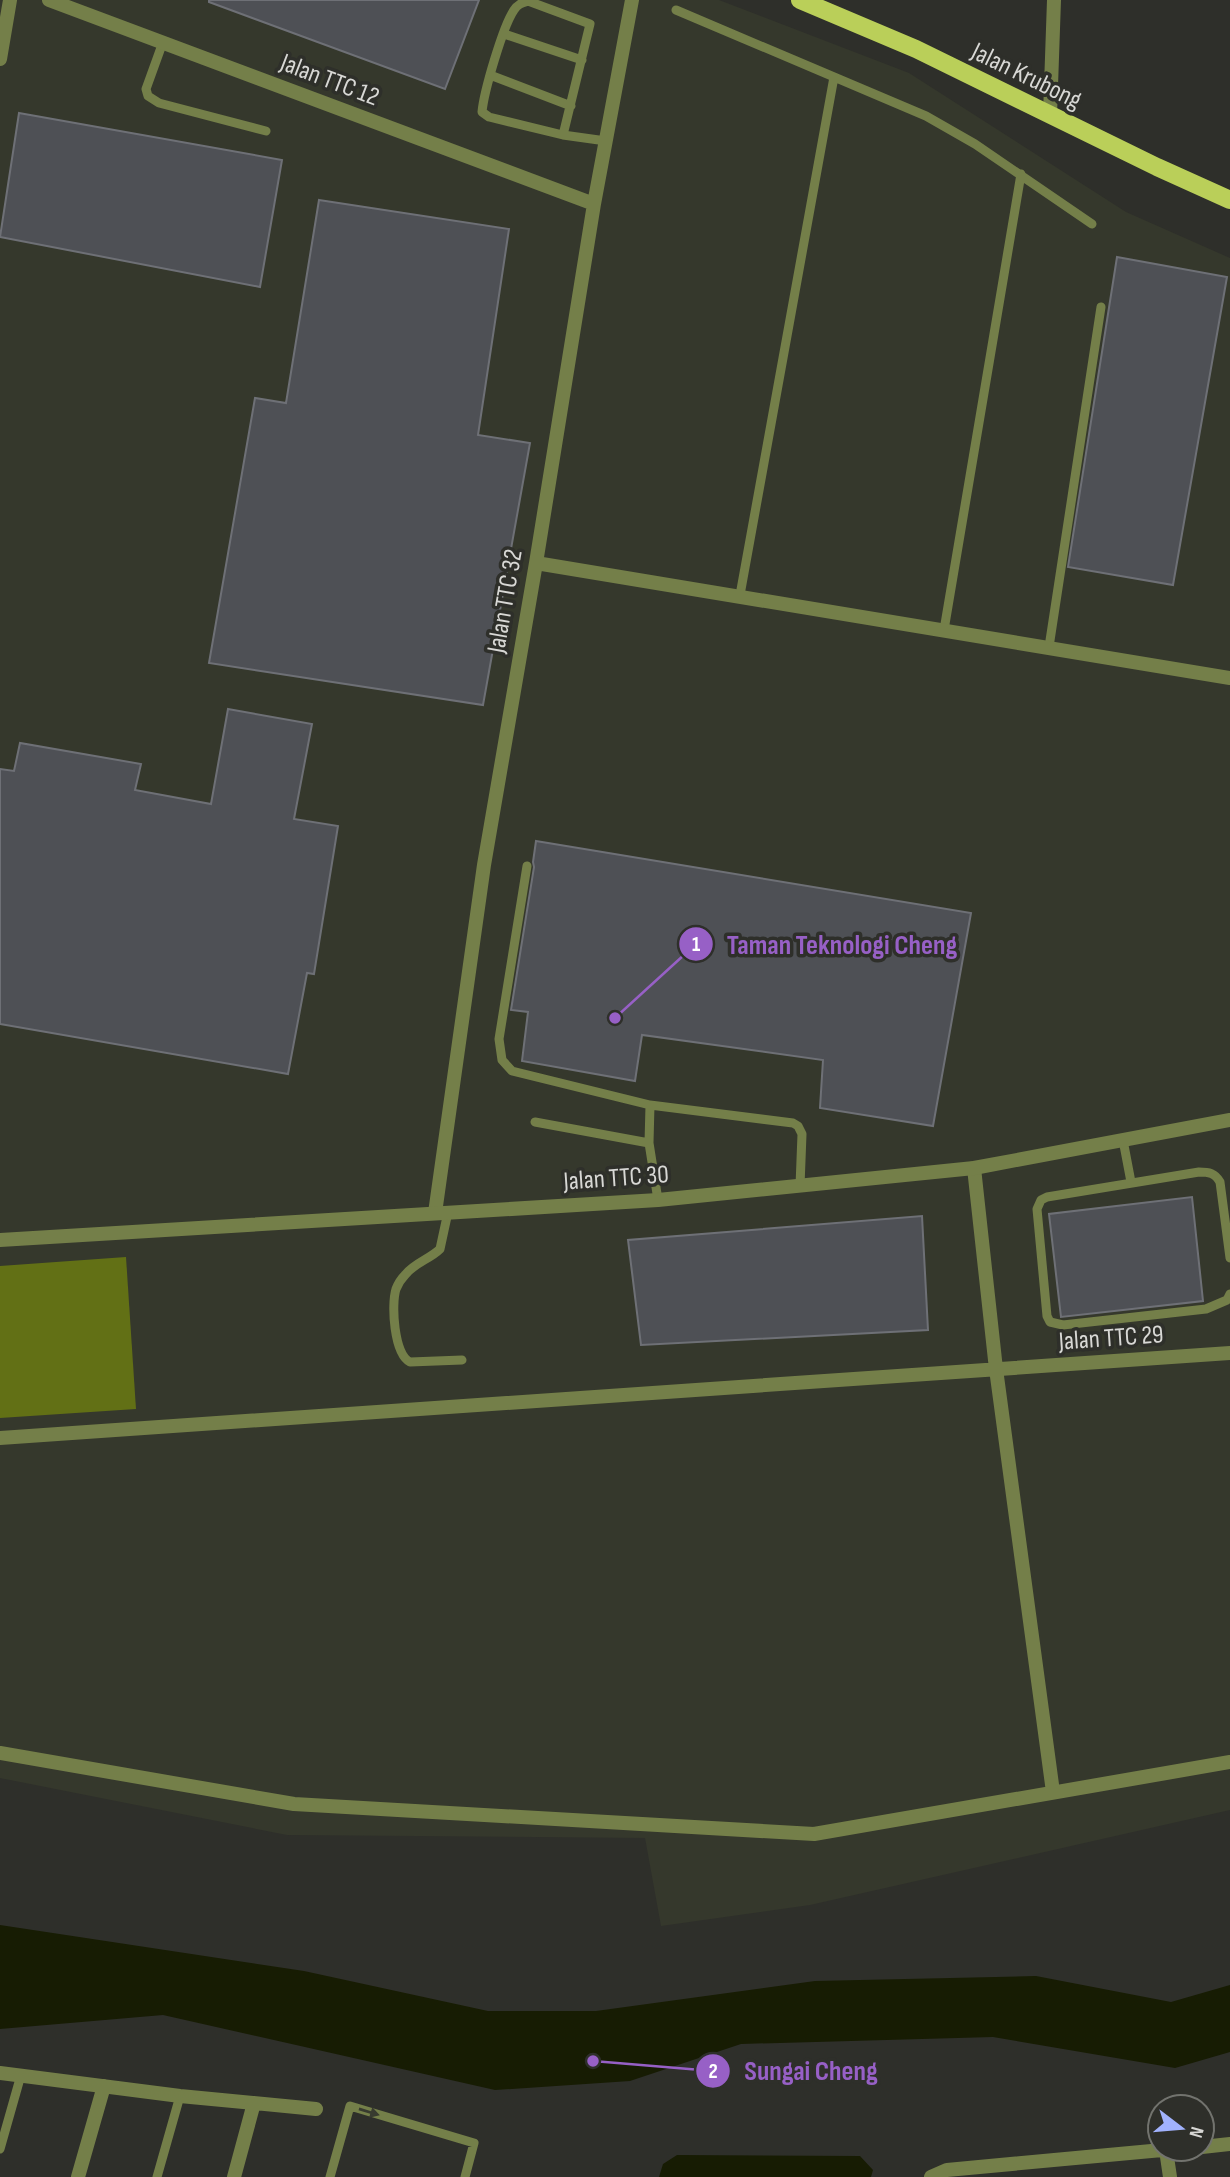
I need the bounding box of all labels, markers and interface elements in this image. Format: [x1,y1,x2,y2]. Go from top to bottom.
street label: Jalan Krubong [965,36,1086,116]
street label: Jalan TTC 12 [275,47,383,113]
street label: Jalan TTC 32 [481,547,530,656]
callout: Taman Teknologi Cheng [678,919,972,968]
text: Taman Teknologi Cheng [727,929,957,962]
text: 1 [692,932,700,957]
street label: Jalan TTC 30 [561,1159,670,1198]
street label: Jalan TTC 29 [1057,1319,1165,1358]
callout: Sungai Cheng [695,2046,891,2095]
text: Sungai Cheng [744,2055,878,2088]
text: 2 [708,2059,718,2084]
north arrow [1146,2093,1216,2163]
one-way arrow [358,2107,379,2117]
text: N [1183,2124,1208,2140]

